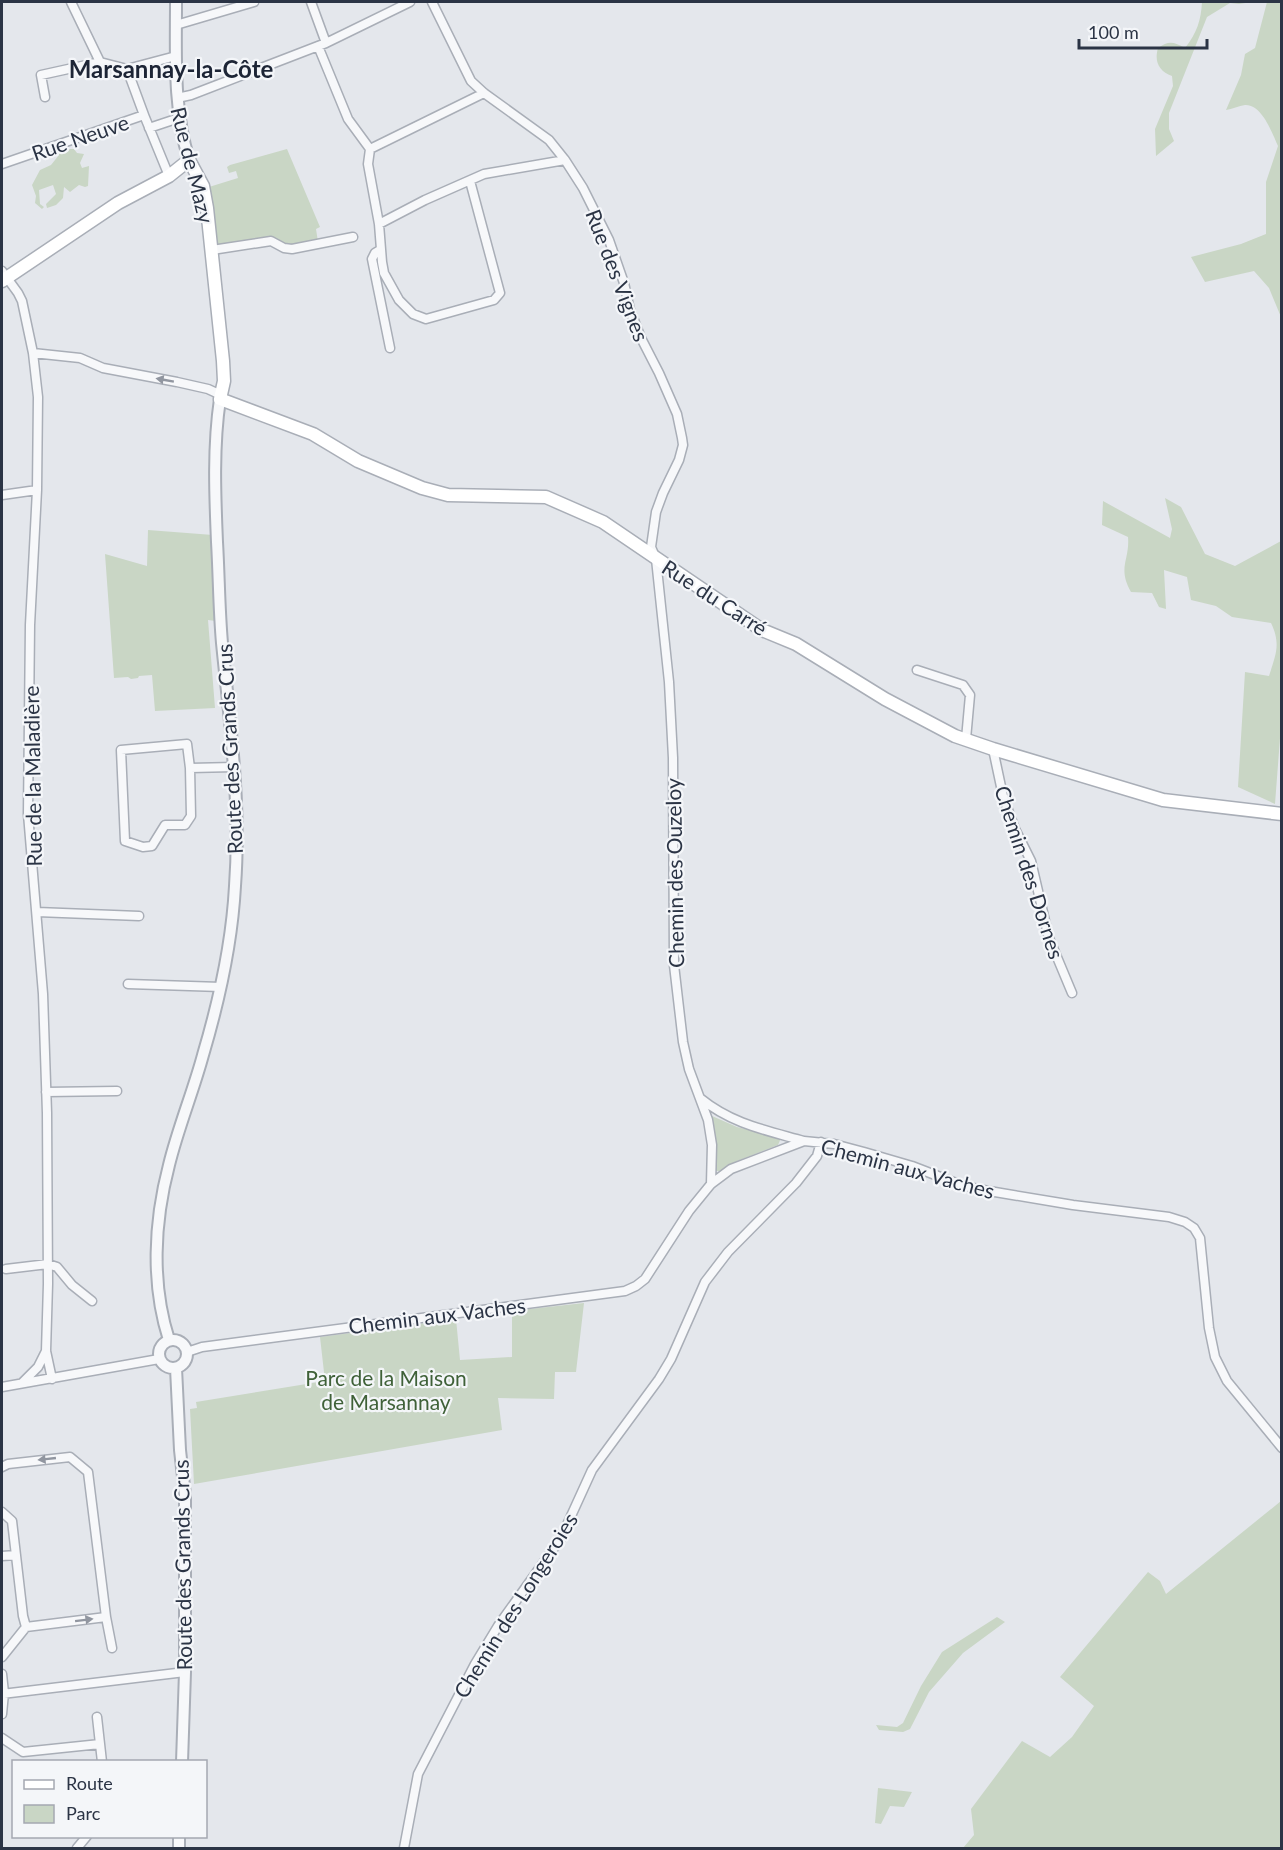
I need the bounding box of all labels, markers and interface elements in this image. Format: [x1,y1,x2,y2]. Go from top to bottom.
scale bar [1079,12,1206,50]
text: 100 m [1088,21,1139,43]
district label: Marsannay-la-Côte [69,54,273,83]
street label: Rue de Mazy [166,104,220,226]
street label: Rue Neuve [28,109,132,165]
street label: Rue des Vignes [581,205,655,345]
one-way arrow [155,375,174,384]
street label: Rue du Carré [658,554,772,640]
street label: Route des Grands Crus [211,643,247,855]
street label: Rue de la Maladière [18,685,46,867]
street label: Chemin des Ouzeloy [660,778,688,968]
street label: Chemin des Dornes [990,782,1070,962]
street label: Chemin aux Vaches [819,1133,997,1203]
street label: Chemin aux Vaches [347,1292,527,1338]
park label: Parc de la Maison de Marsannay [305,1365,467,1414]
one-way arrow [38,1455,57,1464]
street label: Route des Grands Crus [168,1459,196,1671]
street label: Chemin des Longeroies [448,1508,582,1702]
one-way arrow [75,1615,94,1625]
legend [12,1760,207,1838]
text: Route [66,1772,113,1794]
text: Parc [66,1802,101,1824]

